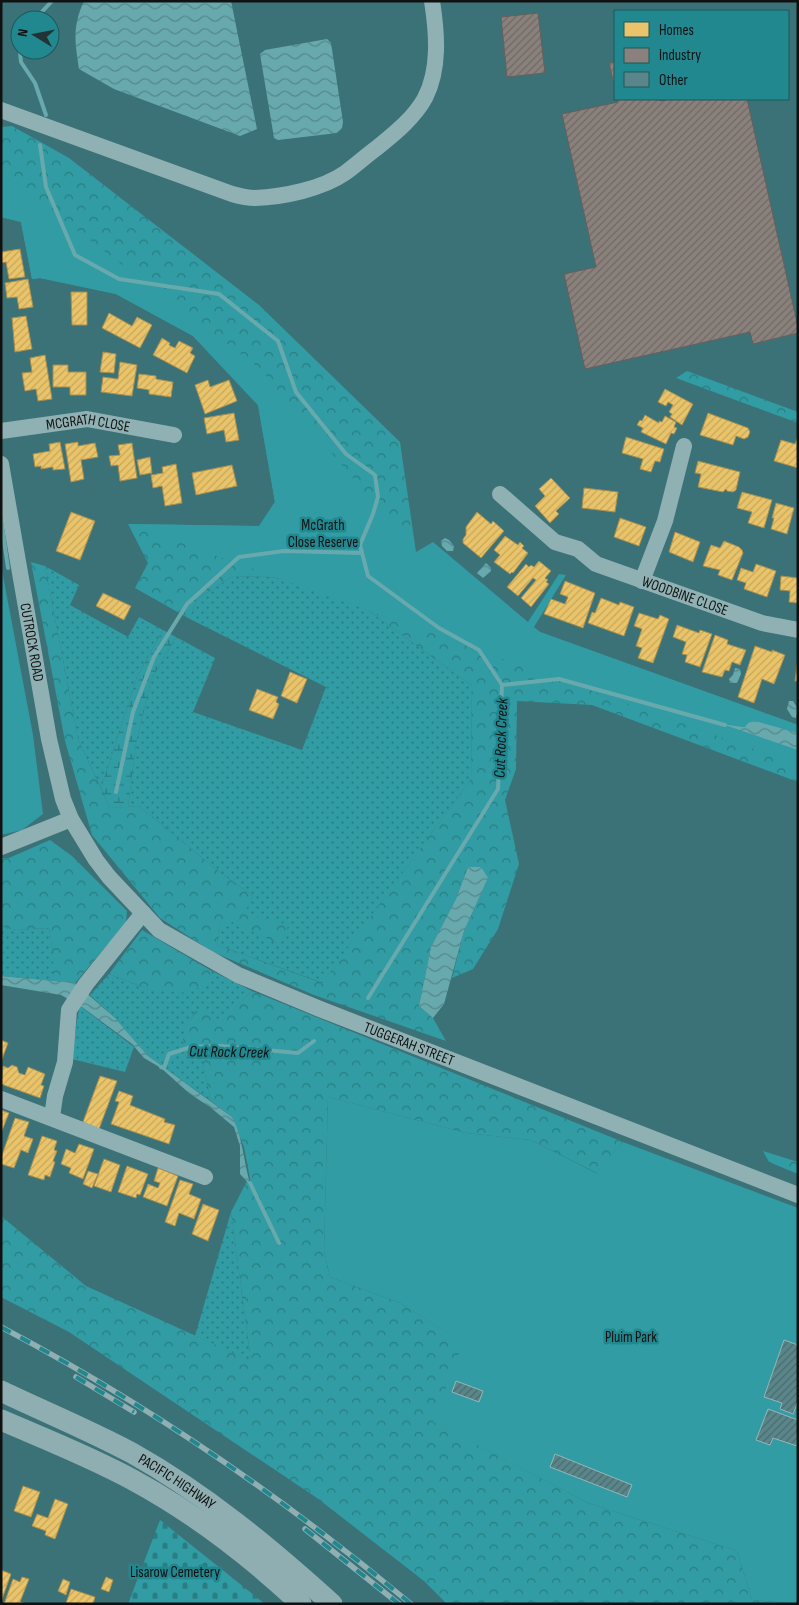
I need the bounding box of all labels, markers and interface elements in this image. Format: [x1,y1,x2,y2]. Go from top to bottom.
north arrow [10,10,60,60]
legend [614,10,789,100]
text: Homes [659,21,694,40]
text: N [14,28,32,38]
text: Industry [659,46,701,65]
text: Other [659,71,688,90]
street label: MCGRATH CLOSE [45,410,132,437]
park label: McGrath Close Reserve [288,516,358,552]
street label: WOODBINE CLOSE [639,572,731,620]
street label: CUTROCK ROAD [15,602,48,683]
water label: Cut Rock Creek [491,697,512,778]
street label: TUGGERAH STREET [361,1018,457,1070]
water label: Cut Rock Creek [189,1042,270,1063]
park label: Pluim Park [605,1328,657,1347]
street label: PACIFIC HIGHWAY [135,1450,220,1514]
park label: Lisarow Cemetery [130,1563,220,1582]

